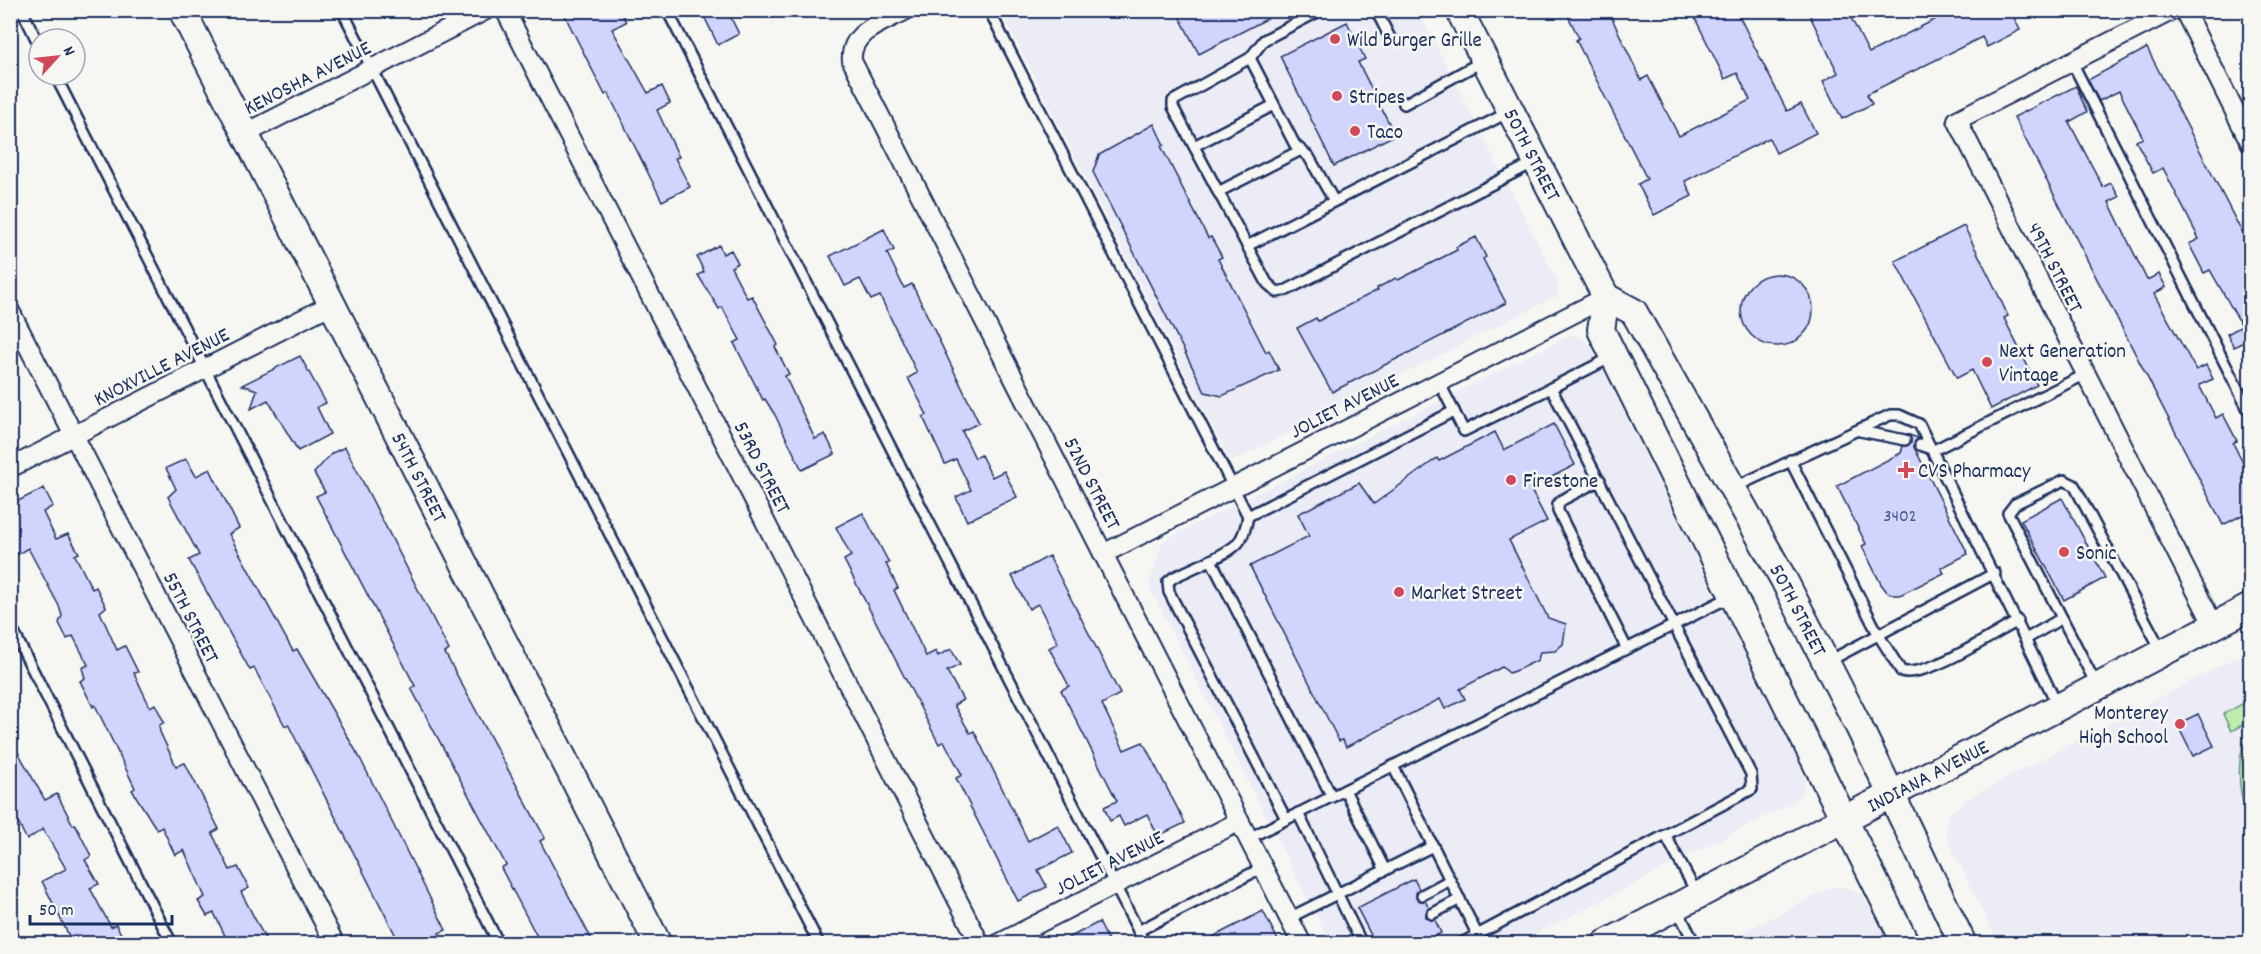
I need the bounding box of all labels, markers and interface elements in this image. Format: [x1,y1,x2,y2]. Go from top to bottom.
north arrow [27,27,87,87]
place label: Wild Burger Grille [1347,27,1482,57]
marker: Wild Burger Grille [1328,32,1342,46]
street label: KENOSHA AVENUE [240,35,378,125]
text: N [56,43,80,60]
place label: Stripes [1349,84,1405,114]
marker: Stripes [1330,89,1344,103]
street label: 50TH STREET [1494,104,1567,208]
place label: Taco [1367,119,1403,149]
marker: Taco [1348,124,1362,138]
street label: 49TH STREET [2018,218,2089,319]
street label: KNOXVILLE AVENUE [89,321,236,416]
place label: Next Generation Vintage [1999,338,2126,392]
marker: Next Generation Vintage [1980,355,1994,369]
street label: JOLIET AVENUE [1286,367,1405,448]
street label: 53RD STREET [724,417,797,520]
street label: 54TH STREET [382,428,453,529]
street label: 52ND STREET [1054,433,1127,536]
place label: CVS Pharmacy [1918,458,2031,488]
marker: CVS Pharmacy [1899,463,1913,477]
place label: Firestone [1523,468,1598,498]
marker: Firestone [1504,473,1518,487]
house number: 3402 [1883,505,1917,530]
place label: Sonic [2076,540,2117,570]
marker: Sonic [2057,545,2071,559]
street label: 50TH STREET [1760,559,1833,663]
street label: 55TH STREET [154,568,225,670]
place label: Market Street [1411,580,1523,610]
marker: Market Street [1392,585,1406,599]
place label: Monterey High School [2079,700,2168,754]
marker: Monterey High School [2173,717,2187,731]
street label: INDIANA AVENUE [1863,734,1996,822]
street label: JOLIET AVENUE [1051,824,1170,905]
scale bar [30,888,172,926]
text: 50 m [39,899,74,924]

